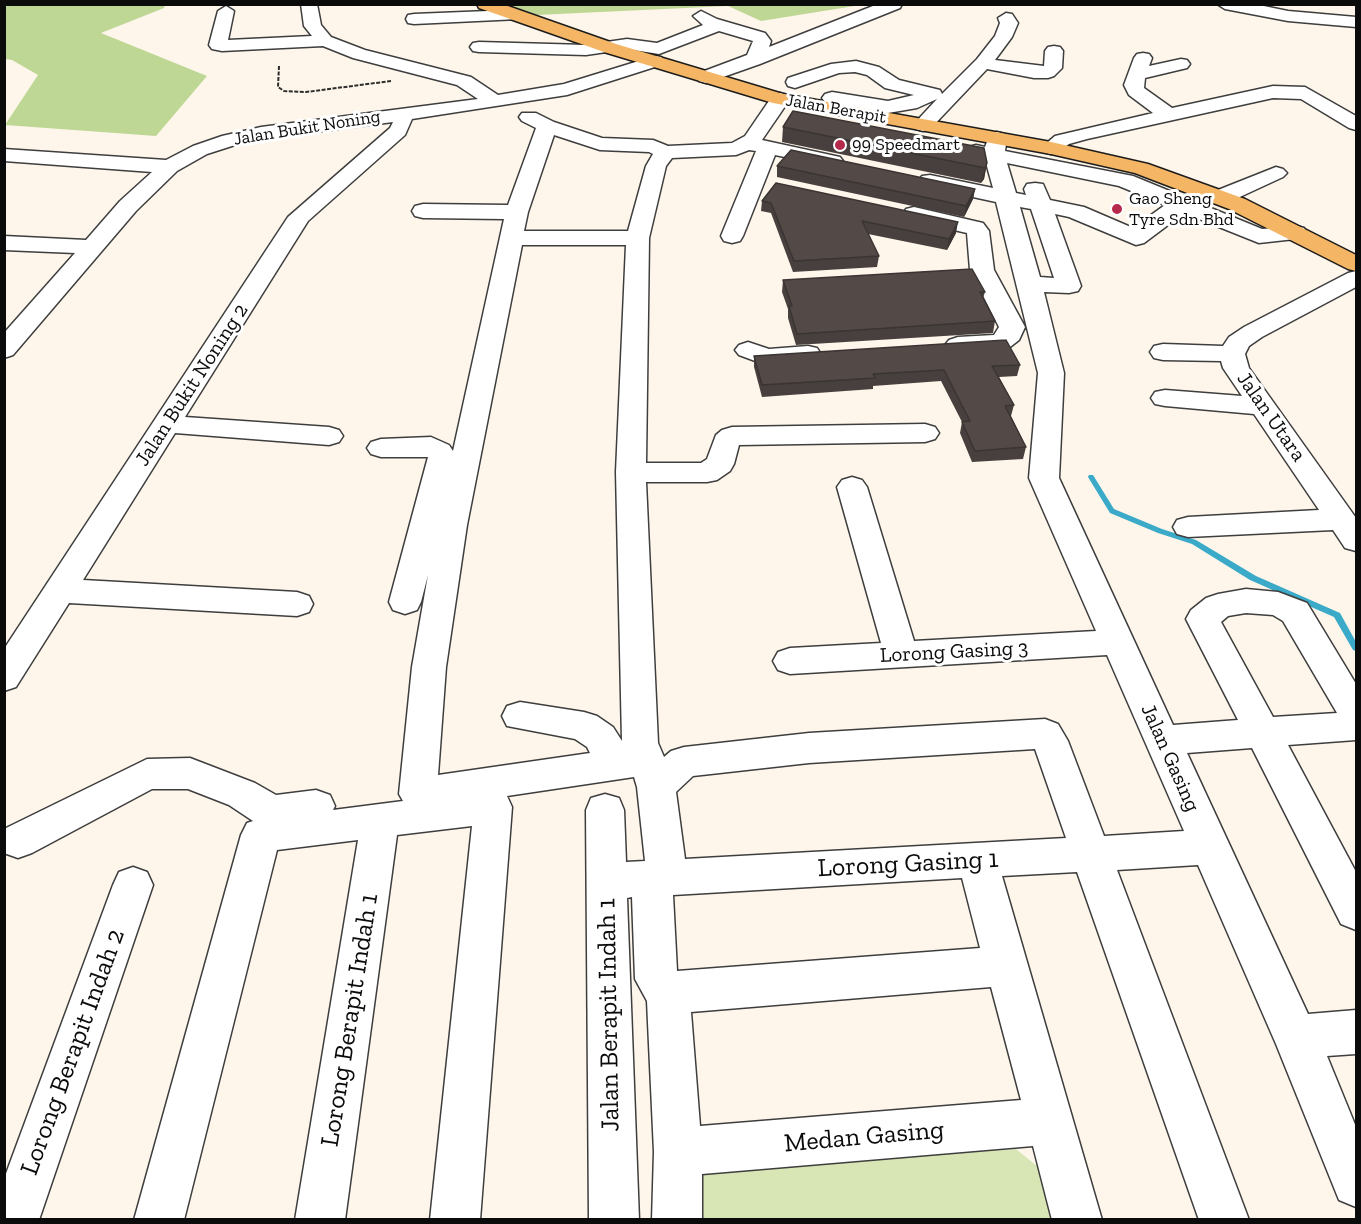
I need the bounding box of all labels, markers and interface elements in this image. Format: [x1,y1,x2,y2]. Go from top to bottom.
street label: Jalan Berapit [784,90,888,128]
street label: Jalan Bukit Noning [232,106,382,150]
place label: 99 Speedmart [852,134,960,156]
marker: 99 Speedmart [833,138,847,152]
place label: Gao Sheng Tyre Sdn Bhd [1129,188,1234,230]
marker: Gao Sheng Tyre Sdn Bhd [1110,202,1124,216]
street label: Jalan Bukit Noning 2 [130,299,254,471]
street label: Jalan Utara [1231,367,1311,467]
street label: Lorong Gasing 3 [879,636,1029,668]
street label: Jalan Gasing [1135,700,1205,816]
street label: Lorong Gasing 1 [817,844,999,884]
street label: Lorong Berapit Indah 1 [315,891,385,1149]
street label: Jalan Berapit Indah 1 [591,898,627,1132]
street label: Lorong Berapit Indah 2 [14,925,132,1179]
street label: Medan Gasing [783,1114,945,1160]

